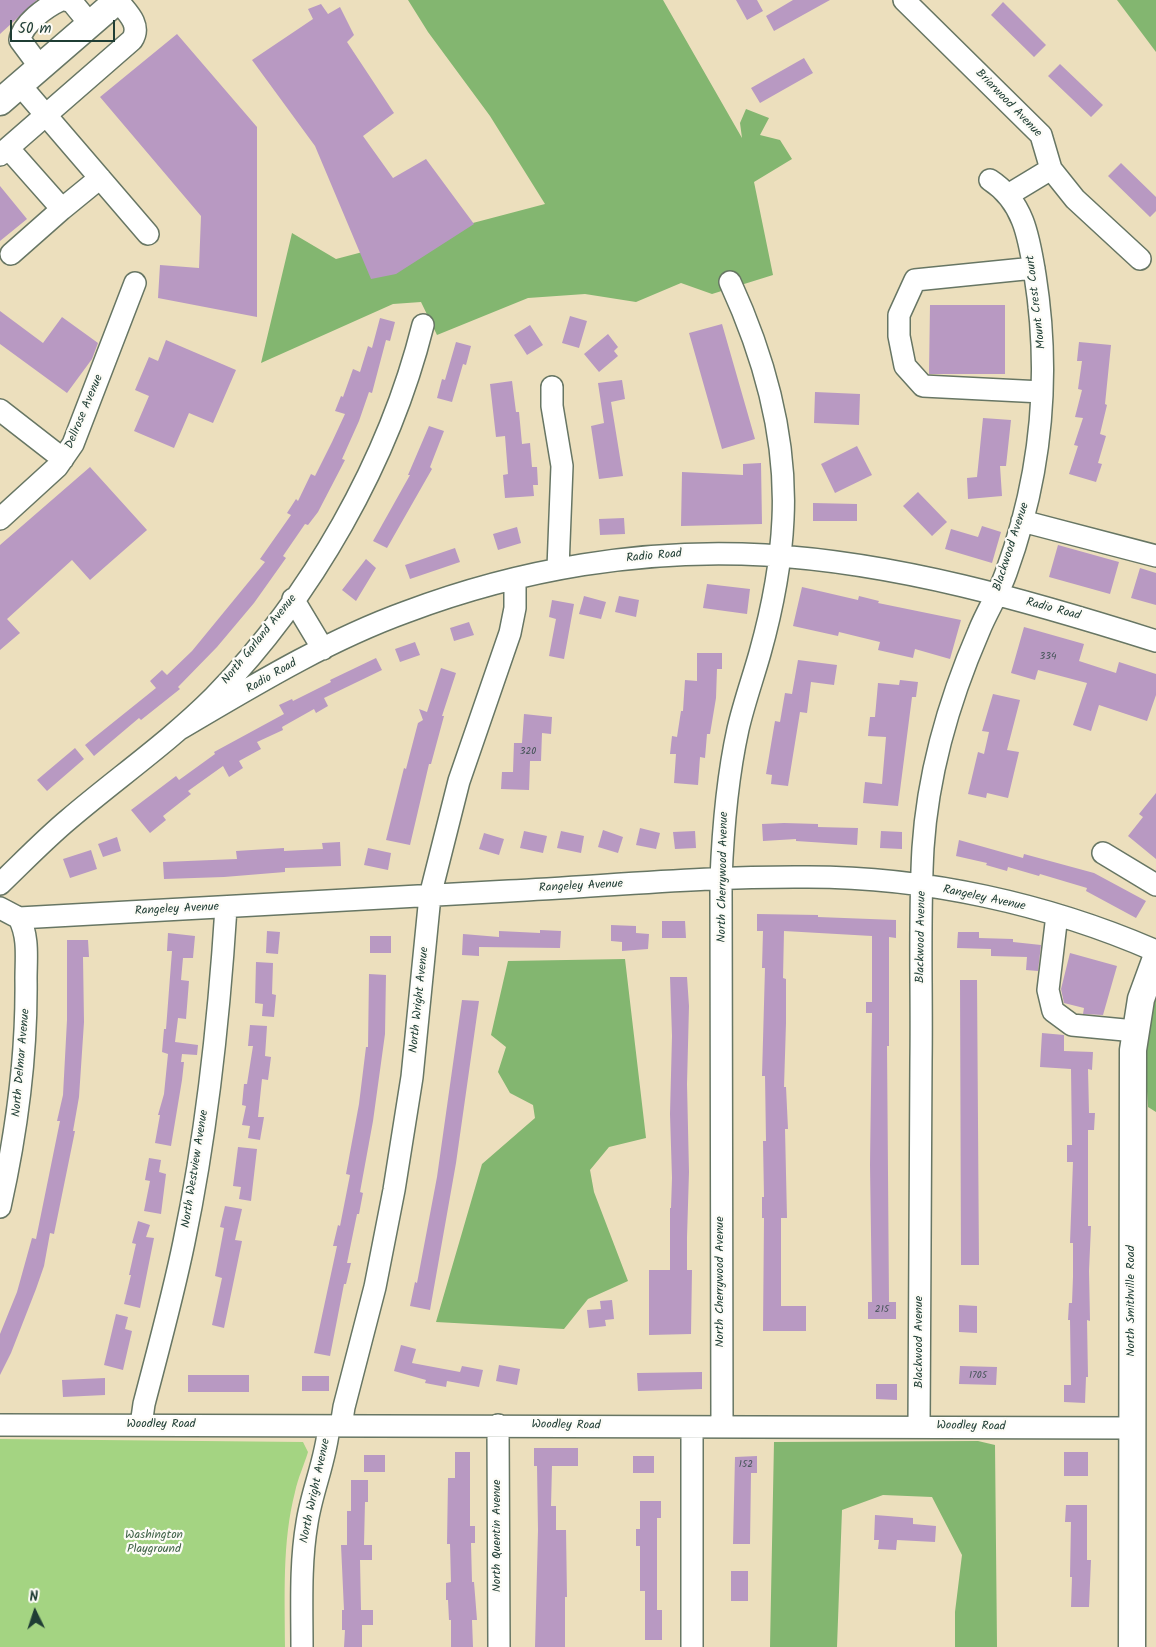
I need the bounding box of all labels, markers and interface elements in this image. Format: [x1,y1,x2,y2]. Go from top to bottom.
scale bar [12,10,118,42]
text: 50 m [18,17,52,41]
street label: Briarwood Avenue [972,67,1044,141]
street label: Mount Crest Court [1024,254,1050,350]
street label: Dellrose Avenue [63,373,107,451]
street label: Blackwood Avenue [991,501,1033,593]
street label: Radio Road [626,547,682,567]
street label: North Garland Avenue [219,592,301,688]
street label: Radio Road [1024,596,1082,624]
house number: 334 [1040,651,1056,663]
street label: Radio Road [244,657,300,697]
house number: 320 [520,746,536,758]
street label: North Cherrywood Avenue [716,811,732,943]
street label: Rangeley Avenue [539,878,623,896]
street label: Rangeley Avenue [941,883,1027,915]
street label: Blackwood Avenue [914,891,930,983]
street label: Rangeley Avenue [135,901,219,919]
street label: North Wright Avenue [407,946,433,1054]
street label: North Delmar Avenue [10,1008,34,1118]
street label: North Westview Avenue [180,1109,212,1229]
street label: North Cherrywood Avenue [714,1216,728,1348]
street label: North Smithville Road [1125,1245,1139,1357]
street label: Blackwood Avenue [913,1296,927,1388]
house number: 215 [875,1304,889,1316]
house number: 1705 [969,1370,987,1382]
street label: Woodley Road [126,1418,196,1432]
street label: Woodley Road [531,1418,601,1434]
street label: Woodley Road [936,1419,1006,1435]
street label: North Wright Avenue [298,1437,334,1545]
house number: 152 [739,1459,753,1471]
street label: North Quentin Avenue [491,1480,505,1592]
park label: Washington Playground [125,1529,183,1557]
text: N [29,1586,39,1608]
north arrow [10,1587,60,1637]

